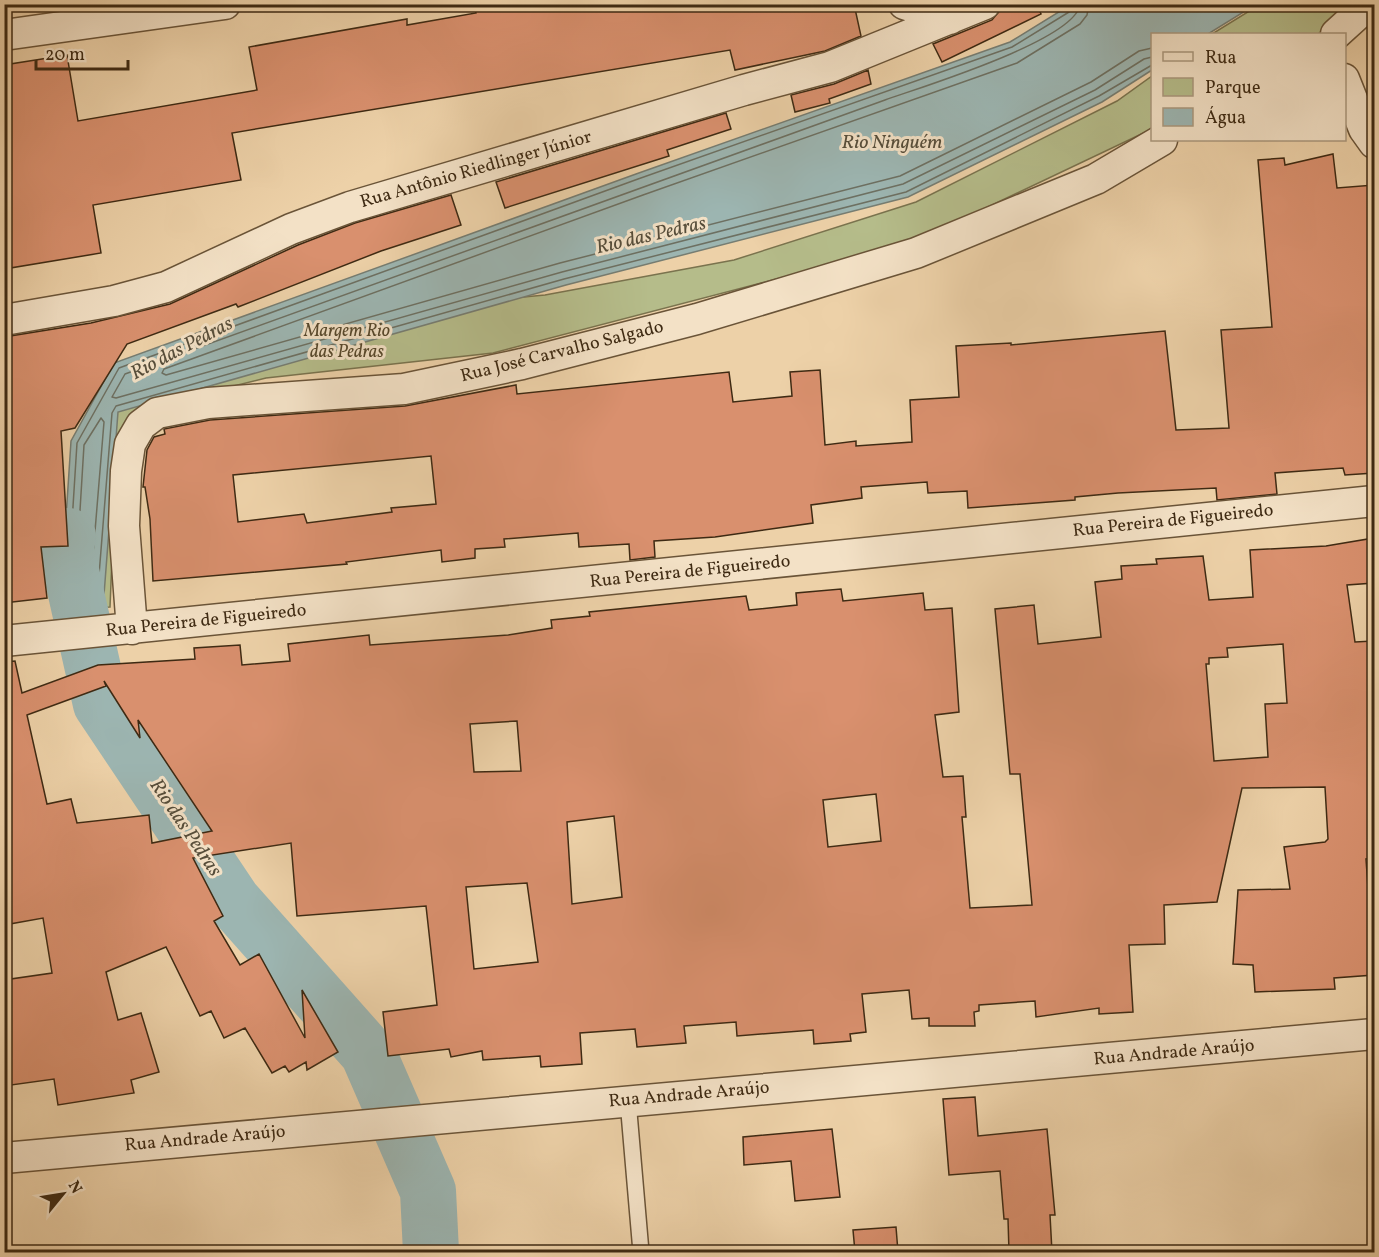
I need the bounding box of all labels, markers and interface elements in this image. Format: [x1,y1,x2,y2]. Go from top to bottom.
scale bar [36,33,128,71]
legend [1151,33,1346,141]
text: 20 m [45,43,85,68]
text: Rua [1205,46,1236,71]
text: Parque [1205,76,1260,101]
text: Água [1205,106,1246,131]
street label: Rua Antônio Riedlinger Júnior [357,125,595,215]
water label: Rio Ninguém [842,129,942,157]
water label: Rio das Pedras [593,210,709,262]
water label: Rio das Pedras [126,310,239,388]
street label: Rua José Carvalho Salgado [458,315,666,389]
park label: Margem Rio das Pedras [303,319,390,365]
street label: Rua Pereira de Figueiredo [1071,498,1275,544]
street label: Rua Pereira de Figueiredo [588,549,792,595]
street label: Rua Pereira de Figueiredo [104,598,308,644]
water label: Rio das Pedras [142,774,228,883]
street label: Rua Andrade Araújo [1093,1034,1255,1072]
street label: Rua Andrade Araújo [608,1076,770,1114]
street label: Rua Andrade Araújo [124,1120,286,1158]
north arrow [33,1164,93,1224]
text: N [62,1177,87,1198]

